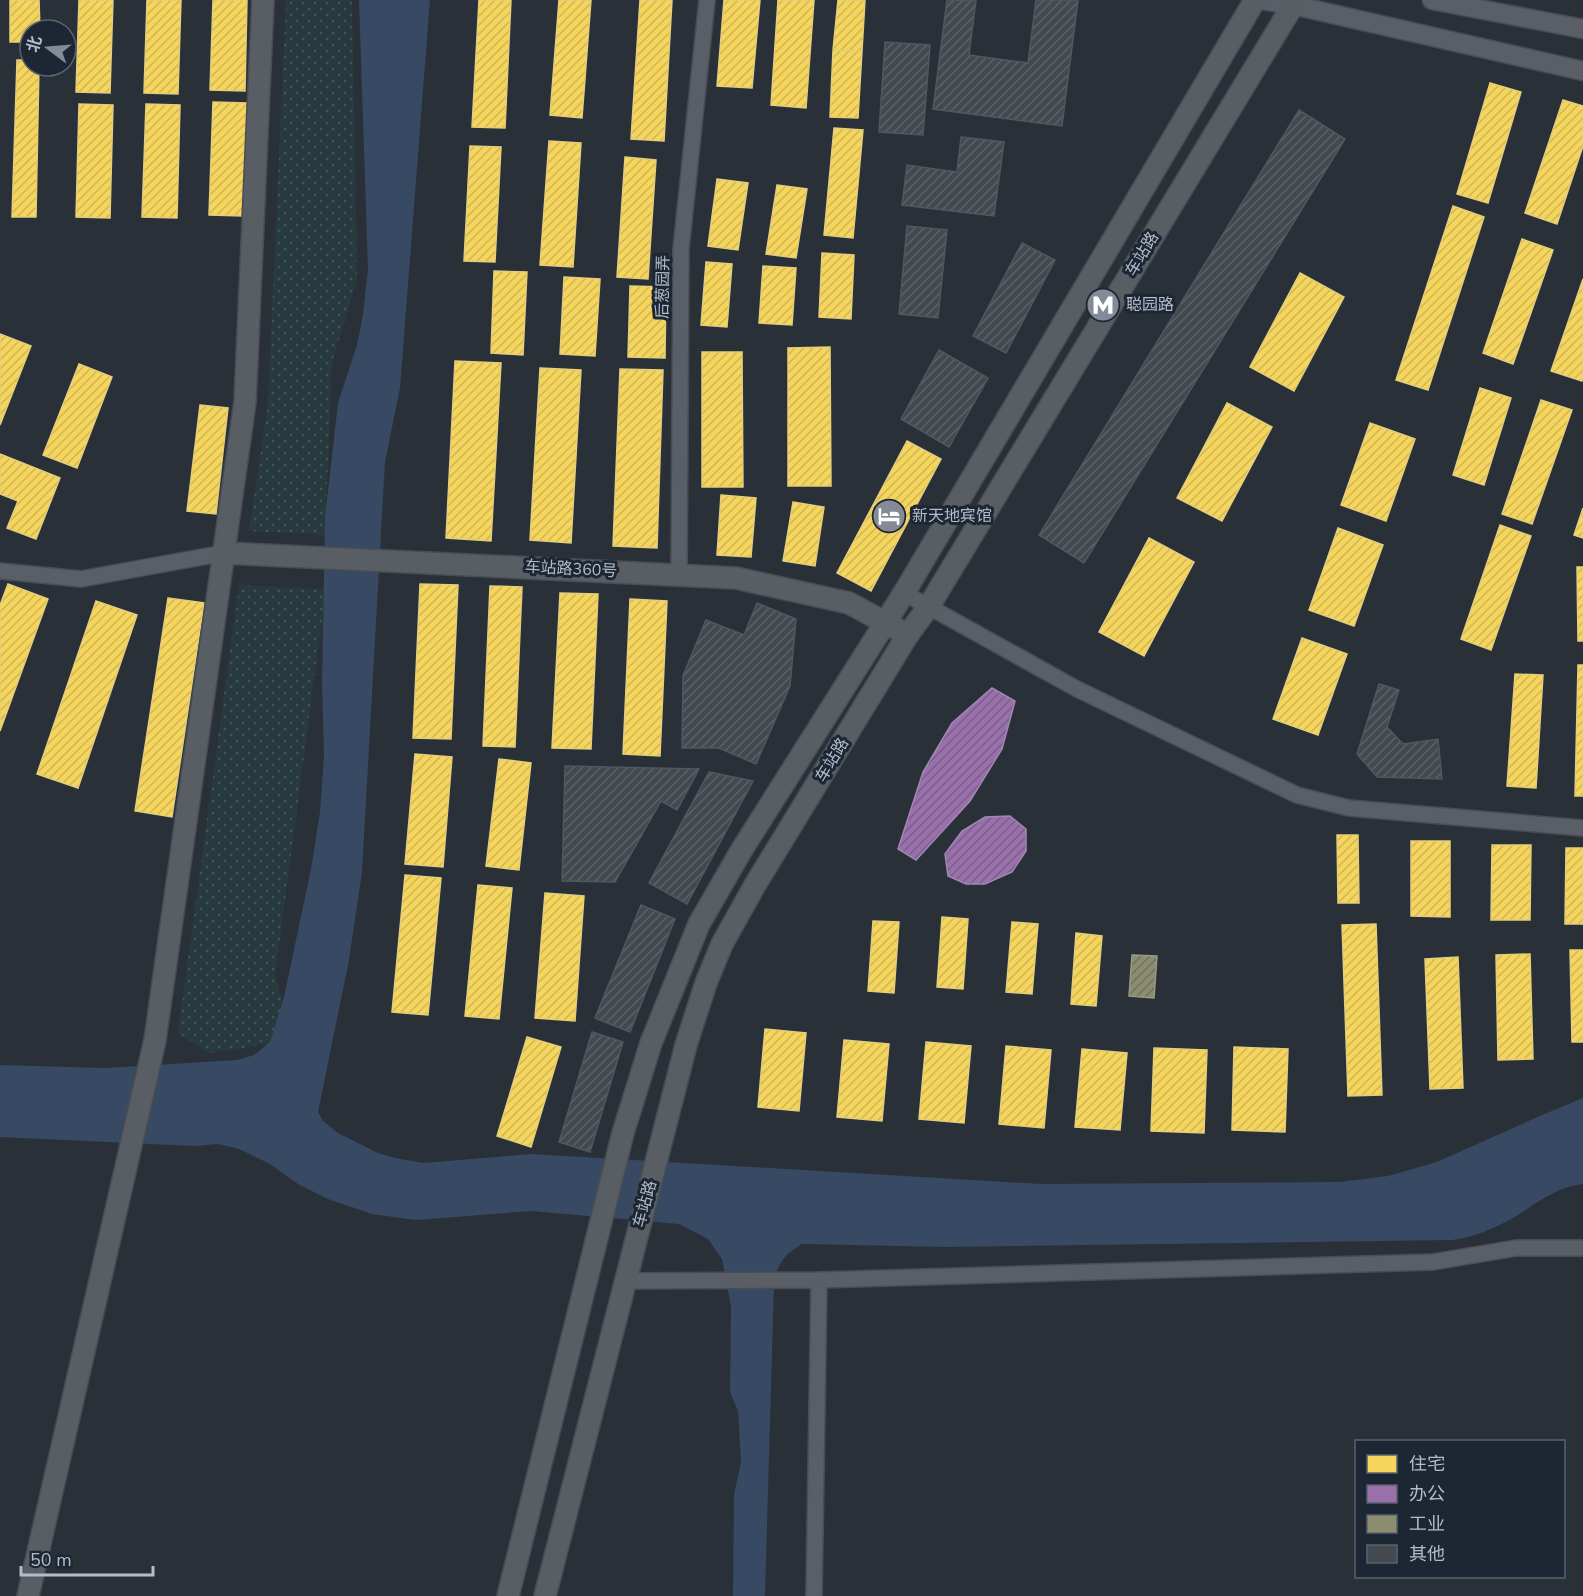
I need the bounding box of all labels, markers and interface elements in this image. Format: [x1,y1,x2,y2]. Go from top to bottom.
north arrow [18,18,78,78]
text: 北 [22,33,47,55]
street label: 车站路 [1120,228,1164,280]
street label: 后葱园弄 [651,255,675,319]
metro station icon: 聪园路 [1085,287,1121,323]
place label: 聪园路 [1126,294,1174,316]
hotel icon: 新天地宾馆 [871,498,907,534]
place label: 新天地宾馆 [912,505,992,527]
street label: 车站路360号 [524,556,618,582]
street label: 车站路 [810,734,854,786]
street label: 车站路 [628,1178,662,1230]
legend [1355,1440,1565,1578]
text: 住宅 [1409,1452,1445,1476]
text: 办公 [1409,1482,1445,1506]
text: 工业 [1409,1512,1445,1536]
scale bar [21,1539,153,1577]
text: 其他 [1409,1542,1445,1566]
text: 50 m [30,1548,72,1572]

